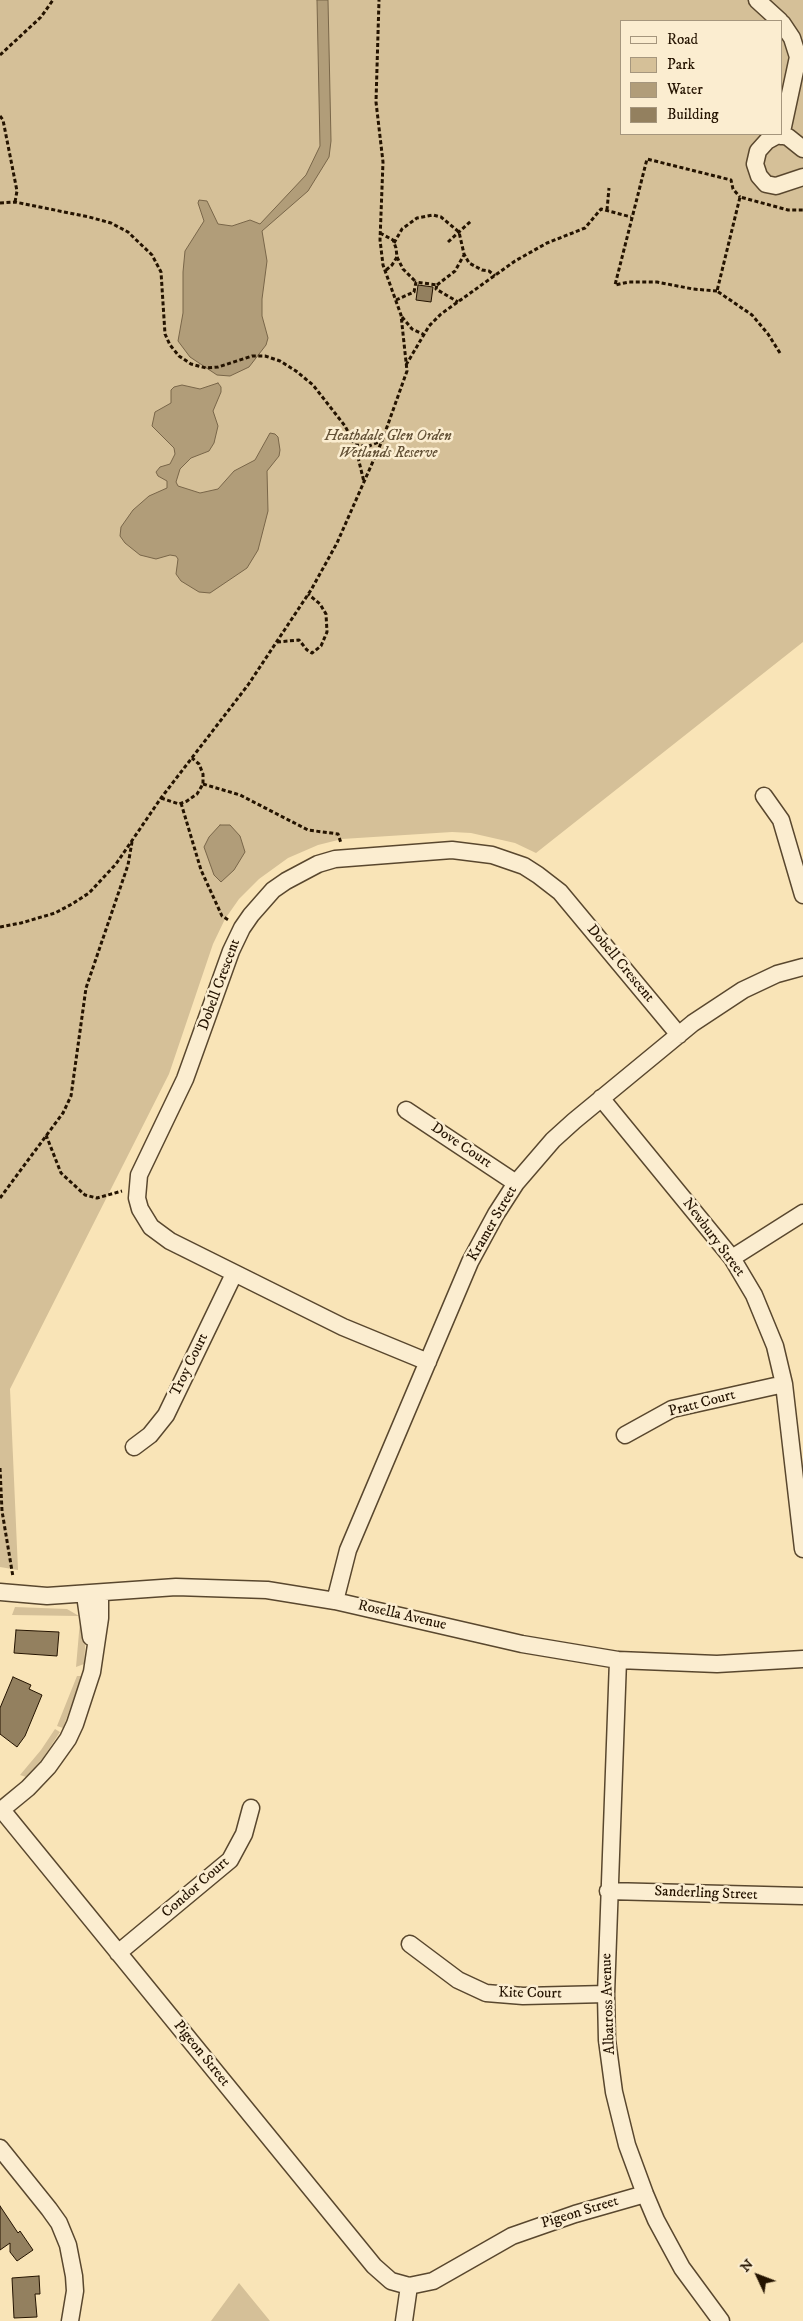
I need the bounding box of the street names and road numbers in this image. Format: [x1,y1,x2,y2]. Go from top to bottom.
street label: Dobell Crescent [582,921,658,1007]
street label: Dobell Crescent [195,937,245,1033]
street label: Dove Court [427,1119,495,1173]
street label: Kramer Street [464,1183,522,1265]
street label: Newbury Street [678,1195,748,1281]
street label: Troy Court [167,1331,213,1399]
street label: Pratt Court [667,1386,737,1422]
street label: Rosella Avenue [356,1597,448,1635]
street label: Condor Court [159,1854,233,1922]
street label: Sanderling Street [654,1883,758,1905]
street label: Albatross Avenue [598,1953,620,2055]
street label: Kite Court [498,1984,562,2004]
street label: Pigeon Street [169,2017,233,2091]
street label: Pigeon Street [539,2193,621,2233]

